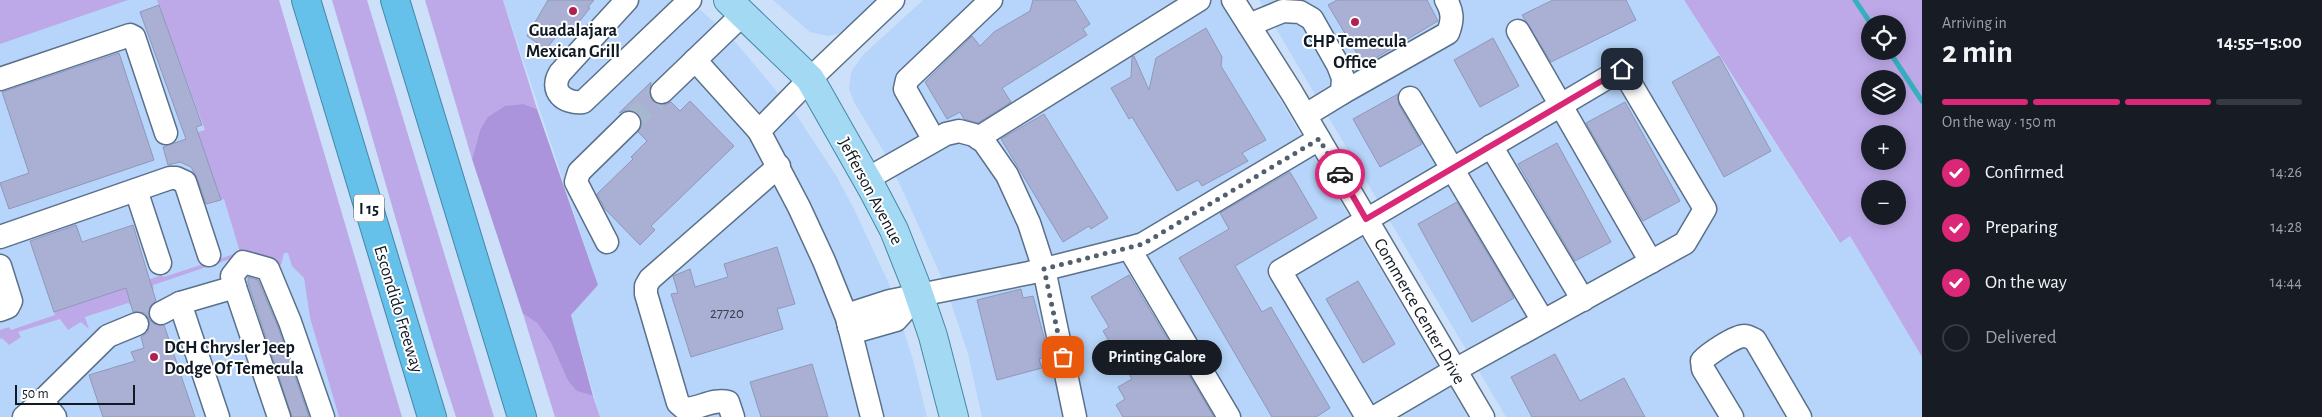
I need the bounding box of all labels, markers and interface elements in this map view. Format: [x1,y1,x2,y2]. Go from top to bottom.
marker: Guadalajara Mexican Grill [567,5,579,17]
map controls [1861,15,1906,225]
button: locate [1861,15,1906,60]
text: Arriving in [1942,15,2007,31]
marker: CHP Temecula Office [1349,16,1361,28]
place label: Guadalajara Mexican Grill [526,22,620,61]
place label: CHP Temecula Office [1303,33,1407,72]
text: 14:55–15:00 [2217,33,2302,52]
text: 2 min [1942,36,2013,68]
pin [1601,48,1643,90]
icon: home [1608,55,1636,83]
button: layers [1861,70,1906,115]
text: On the way · 150 m [1942,114,2056,130]
button: + [1861,125,1906,170]
street label: Jefferson Avenue [834,135,906,248]
courier [1315,149,1365,199]
icon: check [1942,159,1970,187]
icon: car [1326,160,1354,188]
text: Confirmed [1985,163,2064,182]
text: 14:26 [2270,164,2302,180]
button: − [1861,180,1906,225]
road number: I 15 [354,194,384,222]
icon: check [1942,214,1970,242]
text: Preparing [1985,218,2058,237]
text: 14:28 [2270,219,2302,235]
street label: Commerce Center Drive [1370,235,1468,388]
street label: Escondido Freeway [370,243,426,375]
icon: check [1942,269,1970,297]
text: On the way [1985,273,2067,292]
text: 14:44 [2270,274,2302,290]
house number: 27720 [710,306,744,321]
text: Delivered [1985,328,2057,347]
pin [1042,336,1084,378]
place label: DCH Chrysler Jeep Dodge Of Temecula [164,339,304,378]
callout: Printing Galore [1093,340,1223,374]
icon: bag [1049,343,1077,371]
text: Printing Galore [1108,349,1206,365]
marker: DCH Chrysler Jeep Dodge Of Temecula [148,351,160,363]
scale bar [15,382,135,405]
text: 50 m [22,387,49,401]

